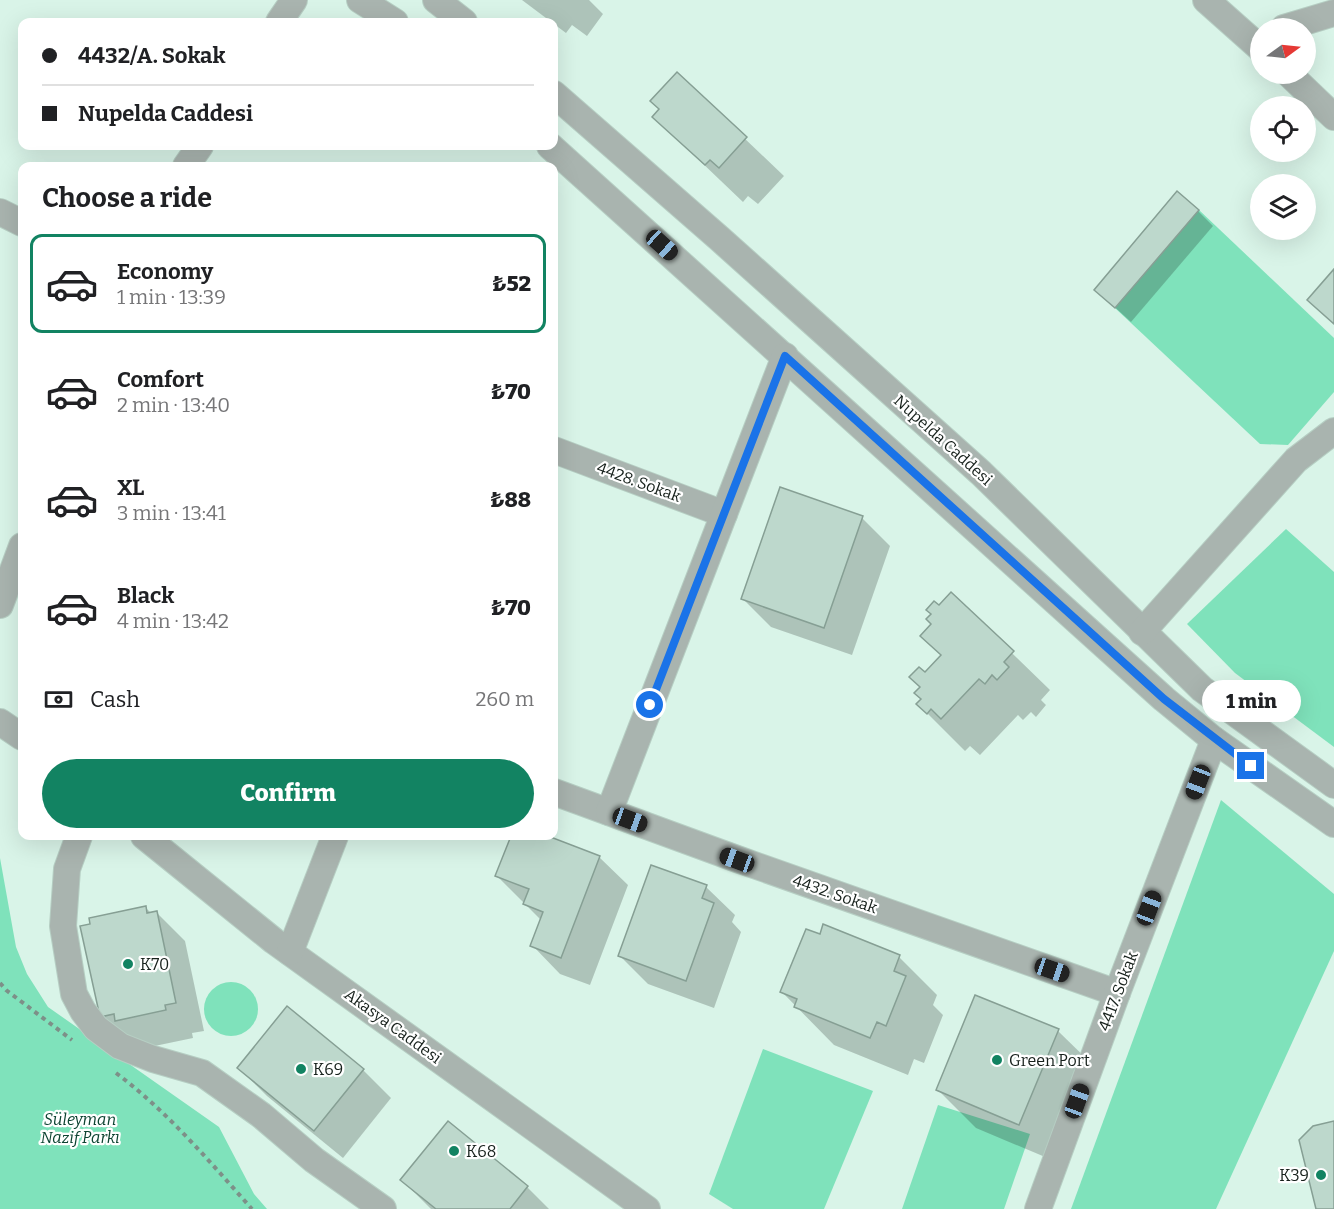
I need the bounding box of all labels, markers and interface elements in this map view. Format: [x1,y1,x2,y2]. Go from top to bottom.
north arrow [1250,18,1316,84]
map controls [1250,18,1316,240]
text: 4432/A. Sokak [78,42,226,69]
button: locate [1250,96,1316,162]
text: Nupelda Caddesi [78,100,253,127]
button: layers [1250,174,1316,240]
text: Choose a ride [42,182,212,214]
car [643,226,681,264]
icon: car [45,257,99,311]
text: Economy [117,258,213,285]
text: ₺52 [492,270,531,297]
text: 1 min · 13:39 [117,285,226,309]
icon: car [45,365,99,419]
text: Comfort [117,366,204,393]
text: ₺70 [491,378,531,405]
street label: Nupelda Caddesi [890,391,996,489]
text: 2 min · 13:40 [117,393,230,417]
street label: 4428. Sokak [594,458,684,506]
icon: car [45,473,99,527]
text: XL [117,474,144,501]
text: ₺88 [490,486,531,513]
text: 3 min · 13:41 [117,501,226,525]
icon: car [45,581,99,635]
text: Black [117,582,174,609]
text: ₺70 [491,594,531,621]
text: 4 min · 13:42 [117,609,229,633]
callout: 1 min [1202,679,1300,721]
icon: cash [42,683,75,716]
text: Cash [90,686,140,713]
text: 260 m [475,687,534,711]
text: 1 min [1226,689,1277,713]
route start [636,691,663,718]
route end [1237,752,1264,779]
button: Confirm [42,759,534,828]
car [1183,762,1213,802]
car [610,805,650,835]
car [717,845,757,875]
street label: 4432. Sokak [790,871,880,917]
car [1134,888,1164,928]
street label: 4417. Sokak [1094,949,1142,1033]
place label: K70 [140,955,169,974]
car [1032,956,1072,984]
marker: K70 [121,957,135,971]
street label: Akasya Caddesi [341,985,445,1068]
place label: Green Port [1009,1051,1090,1070]
marker: Green Port [990,1053,1004,1067]
place label: K69 [313,1060,343,1079]
marker: K69 [294,1062,308,1076]
car [1062,1081,1092,1121]
park label: Süleyman Nazif Parkı [40,1110,120,1147]
place label: K68 [466,1142,496,1161]
marker: K68 [447,1144,461,1158]
place label: K39 [1279,1166,1309,1185]
marker: K39 [1314,1168,1328,1182]

